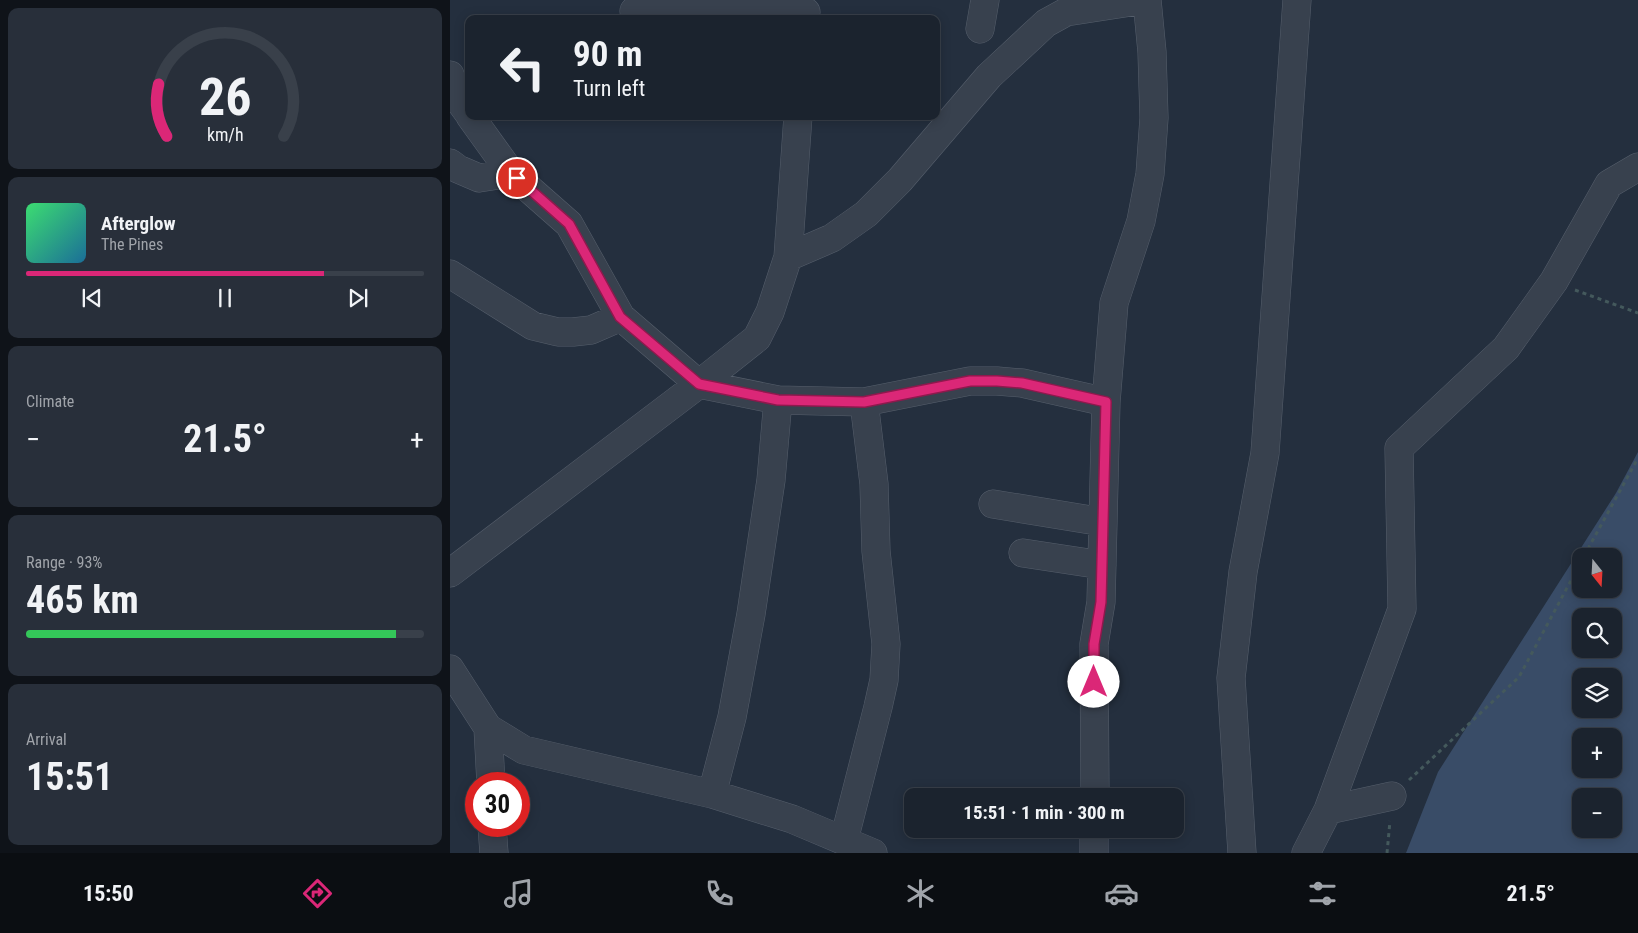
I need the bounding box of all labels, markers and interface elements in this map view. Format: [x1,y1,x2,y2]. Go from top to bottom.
text: 90 m [573,34,642,75]
icon: left [490,35,555,100]
text: 26 [199,67,251,128]
text: Turn left [573,76,645,101]
text: km/h [207,124,243,145]
pin [496,157,538,199]
icon: arrive [503,164,531,192]
text: Afterglow [101,212,175,235]
text: The Pines [101,235,163,254]
icon: previous [78,284,106,312]
icon: pause [211,284,239,312]
icon: next [344,284,372,312]
text: Climate [26,392,74,411]
text: 21.5° [183,417,267,461]
text: − [26,423,40,456]
text: + [410,423,424,456]
north arrow [1572,548,1622,598]
map controls [1572,548,1622,838]
text: Range · 93% [26,553,102,572]
text: 465 km [26,578,139,622]
button: search [1572,608,1622,658]
position arrow [1067,655,1119,707]
button: layers [1572,668,1622,718]
button: + [1572,728,1622,778]
text: Arrival [26,730,67,749]
text: 15:51 [26,755,113,799]
speed limit sign: 30 [465,772,530,837]
button: − [1572,788,1622,838]
text: 15:51 · 1 min · 300 m [963,801,1125,824]
icon: directions [300,876,335,911]
icon: music [501,876,536,911]
icon: phone [702,876,737,911]
icon: climate [903,876,938,911]
icon: car [1104,876,1139,911]
icon: filters [1305,876,1340,911]
text: 15:50 [83,881,134,906]
text: 21.5° [1507,881,1555,906]

